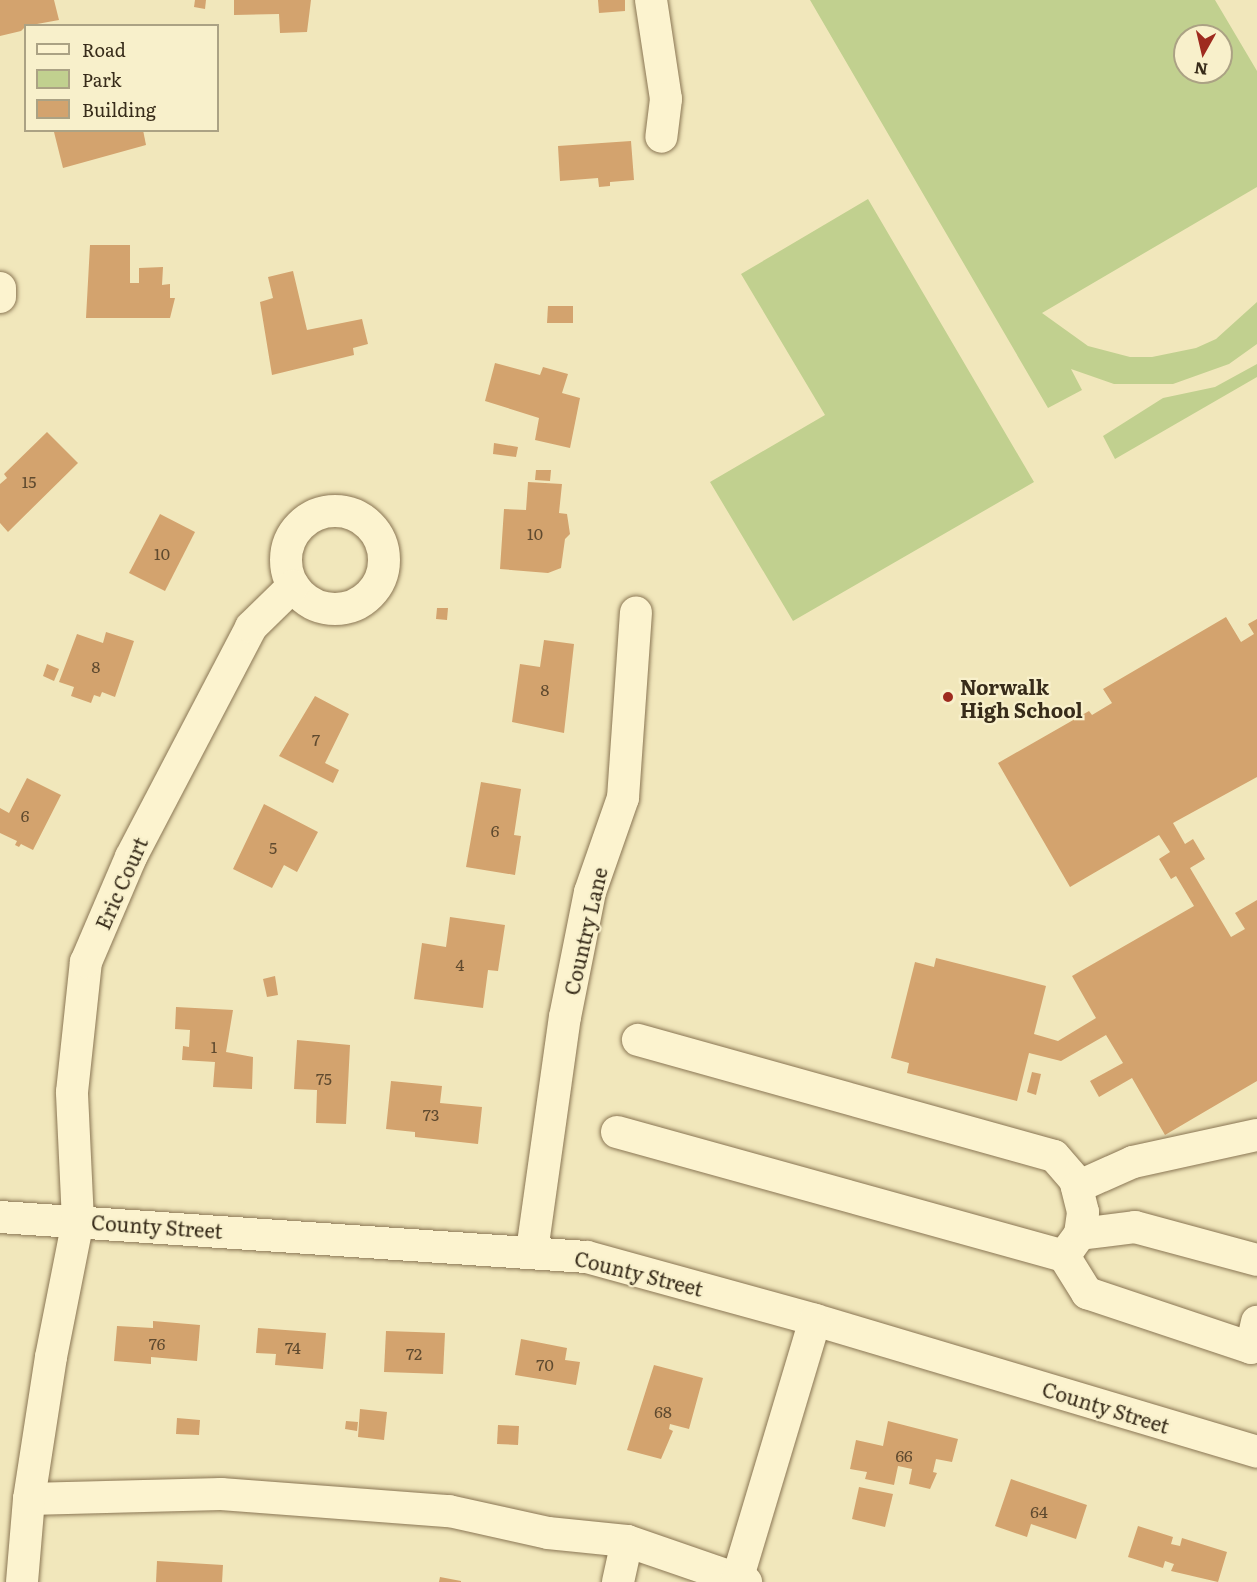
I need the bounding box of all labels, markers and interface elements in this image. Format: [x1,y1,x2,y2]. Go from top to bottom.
legend [24,24,219,132]
north arrow [1173,24,1233,84]
text: Road [82,36,126,63]
text: N [1192,57,1209,83]
text: Park [82,66,121,93]
text: Building [82,96,156,123]
house number: 15 [22,471,36,491]
house number: 10 [527,523,543,543]
house number: 10 [154,543,170,563]
house number: 8 [92,656,100,676]
place label: Norwalk High School [960,674,1083,721]
house number: 8 [541,679,549,699]
marker: Norwalk High School [941,690,955,704]
house number: 7 [312,729,320,749]
house number: 6 [21,805,29,825]
house number: 6 [491,820,499,840]
street label: Eric Court [90,833,152,933]
house number: 5 [269,837,277,857]
street label: Country Lane [559,865,611,997]
house number: 4 [456,954,464,974]
house number: 1 [211,1036,217,1056]
house number: 75 [316,1068,332,1088]
house number: 73 [423,1104,439,1124]
street label: County Street [91,1209,223,1243]
street label: County Street [572,1245,706,1301]
house number: 76 [149,1333,165,1353]
house number: 74 [285,1337,301,1357]
house number: 72 [406,1343,422,1363]
house number: 70 [536,1354,554,1374]
street label: County Street [1040,1376,1172,1438]
house number: 68 [654,1401,672,1421]
house number: 66 [895,1445,913,1465]
house number: 64 [1030,1501,1048,1521]

